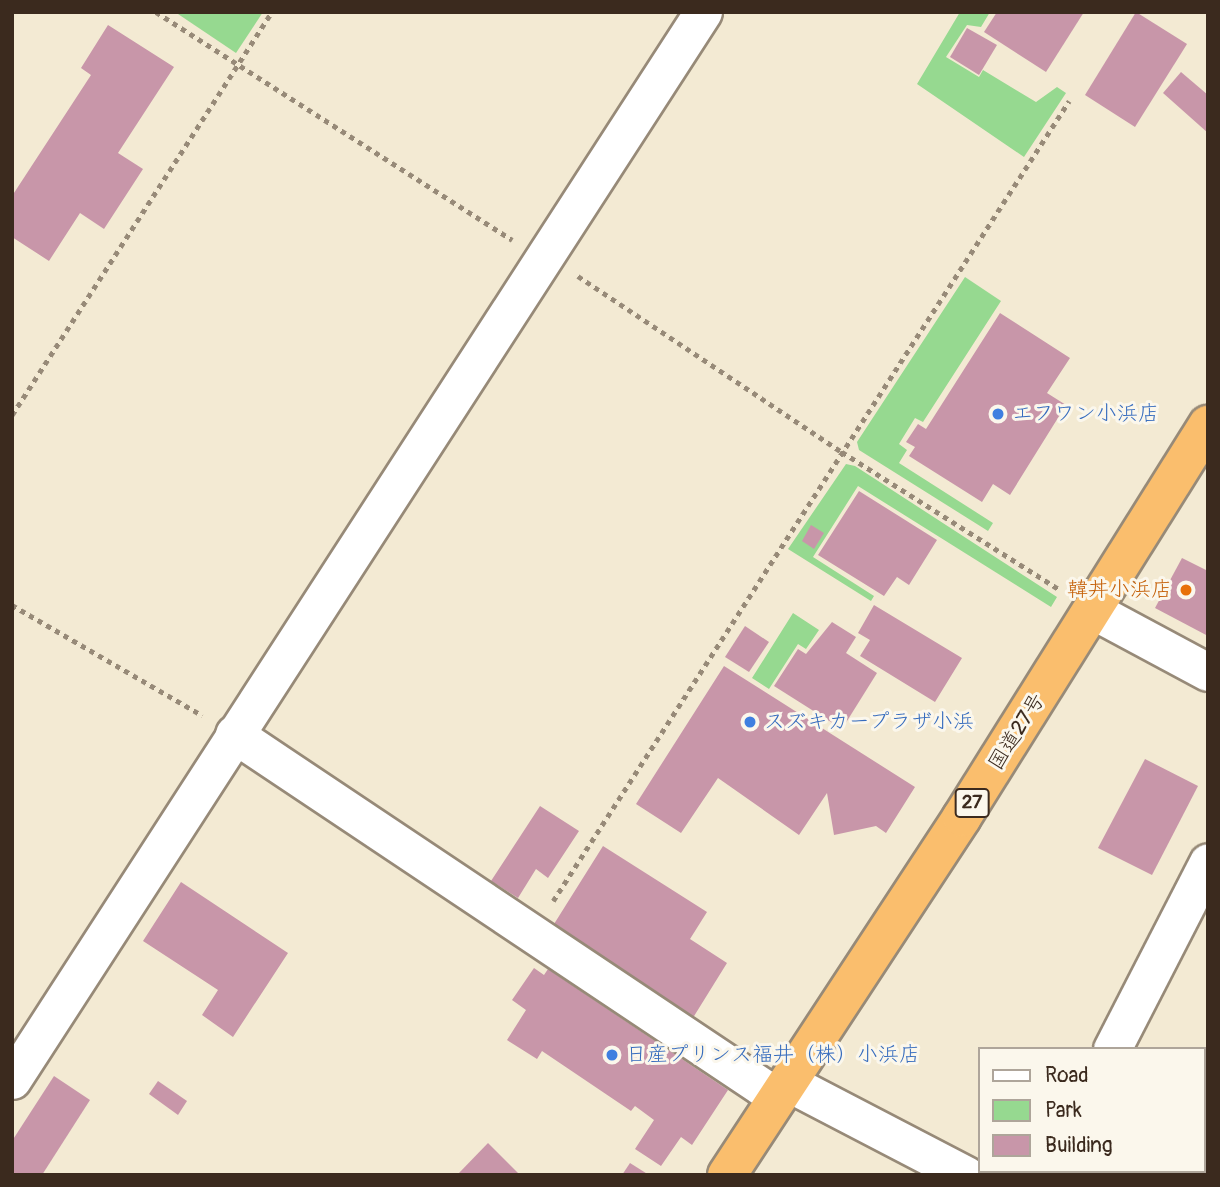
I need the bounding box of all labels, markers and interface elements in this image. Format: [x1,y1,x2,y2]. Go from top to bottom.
place label: エフワン小浜店 [1012,401,1159,427]
marker: エフワン小浜店 [990,406,1006,422]
place label: 韓丼小浜店 [1067,577,1172,603]
marker: 韓丼小浜店 [1178,582,1194,598]
street label: 国道27号 [984,689,1050,775]
place label: スズキカープラザ小浜 [764,709,974,735]
marker: スズキカープラザ小浜 [742,714,758,730]
road number: 27 [954,788,990,818]
place label: 日産プリンス福井（株）小浜店 [626,1042,920,1068]
marker: 日産プリンス福井（株）小浜店 [604,1047,620,1063]
legend [978,1047,1206,1173]
text: Road [1045,1062,1089,1089]
text: Park [1045,1097,1082,1124]
text: Building [1045,1132,1112,1159]

